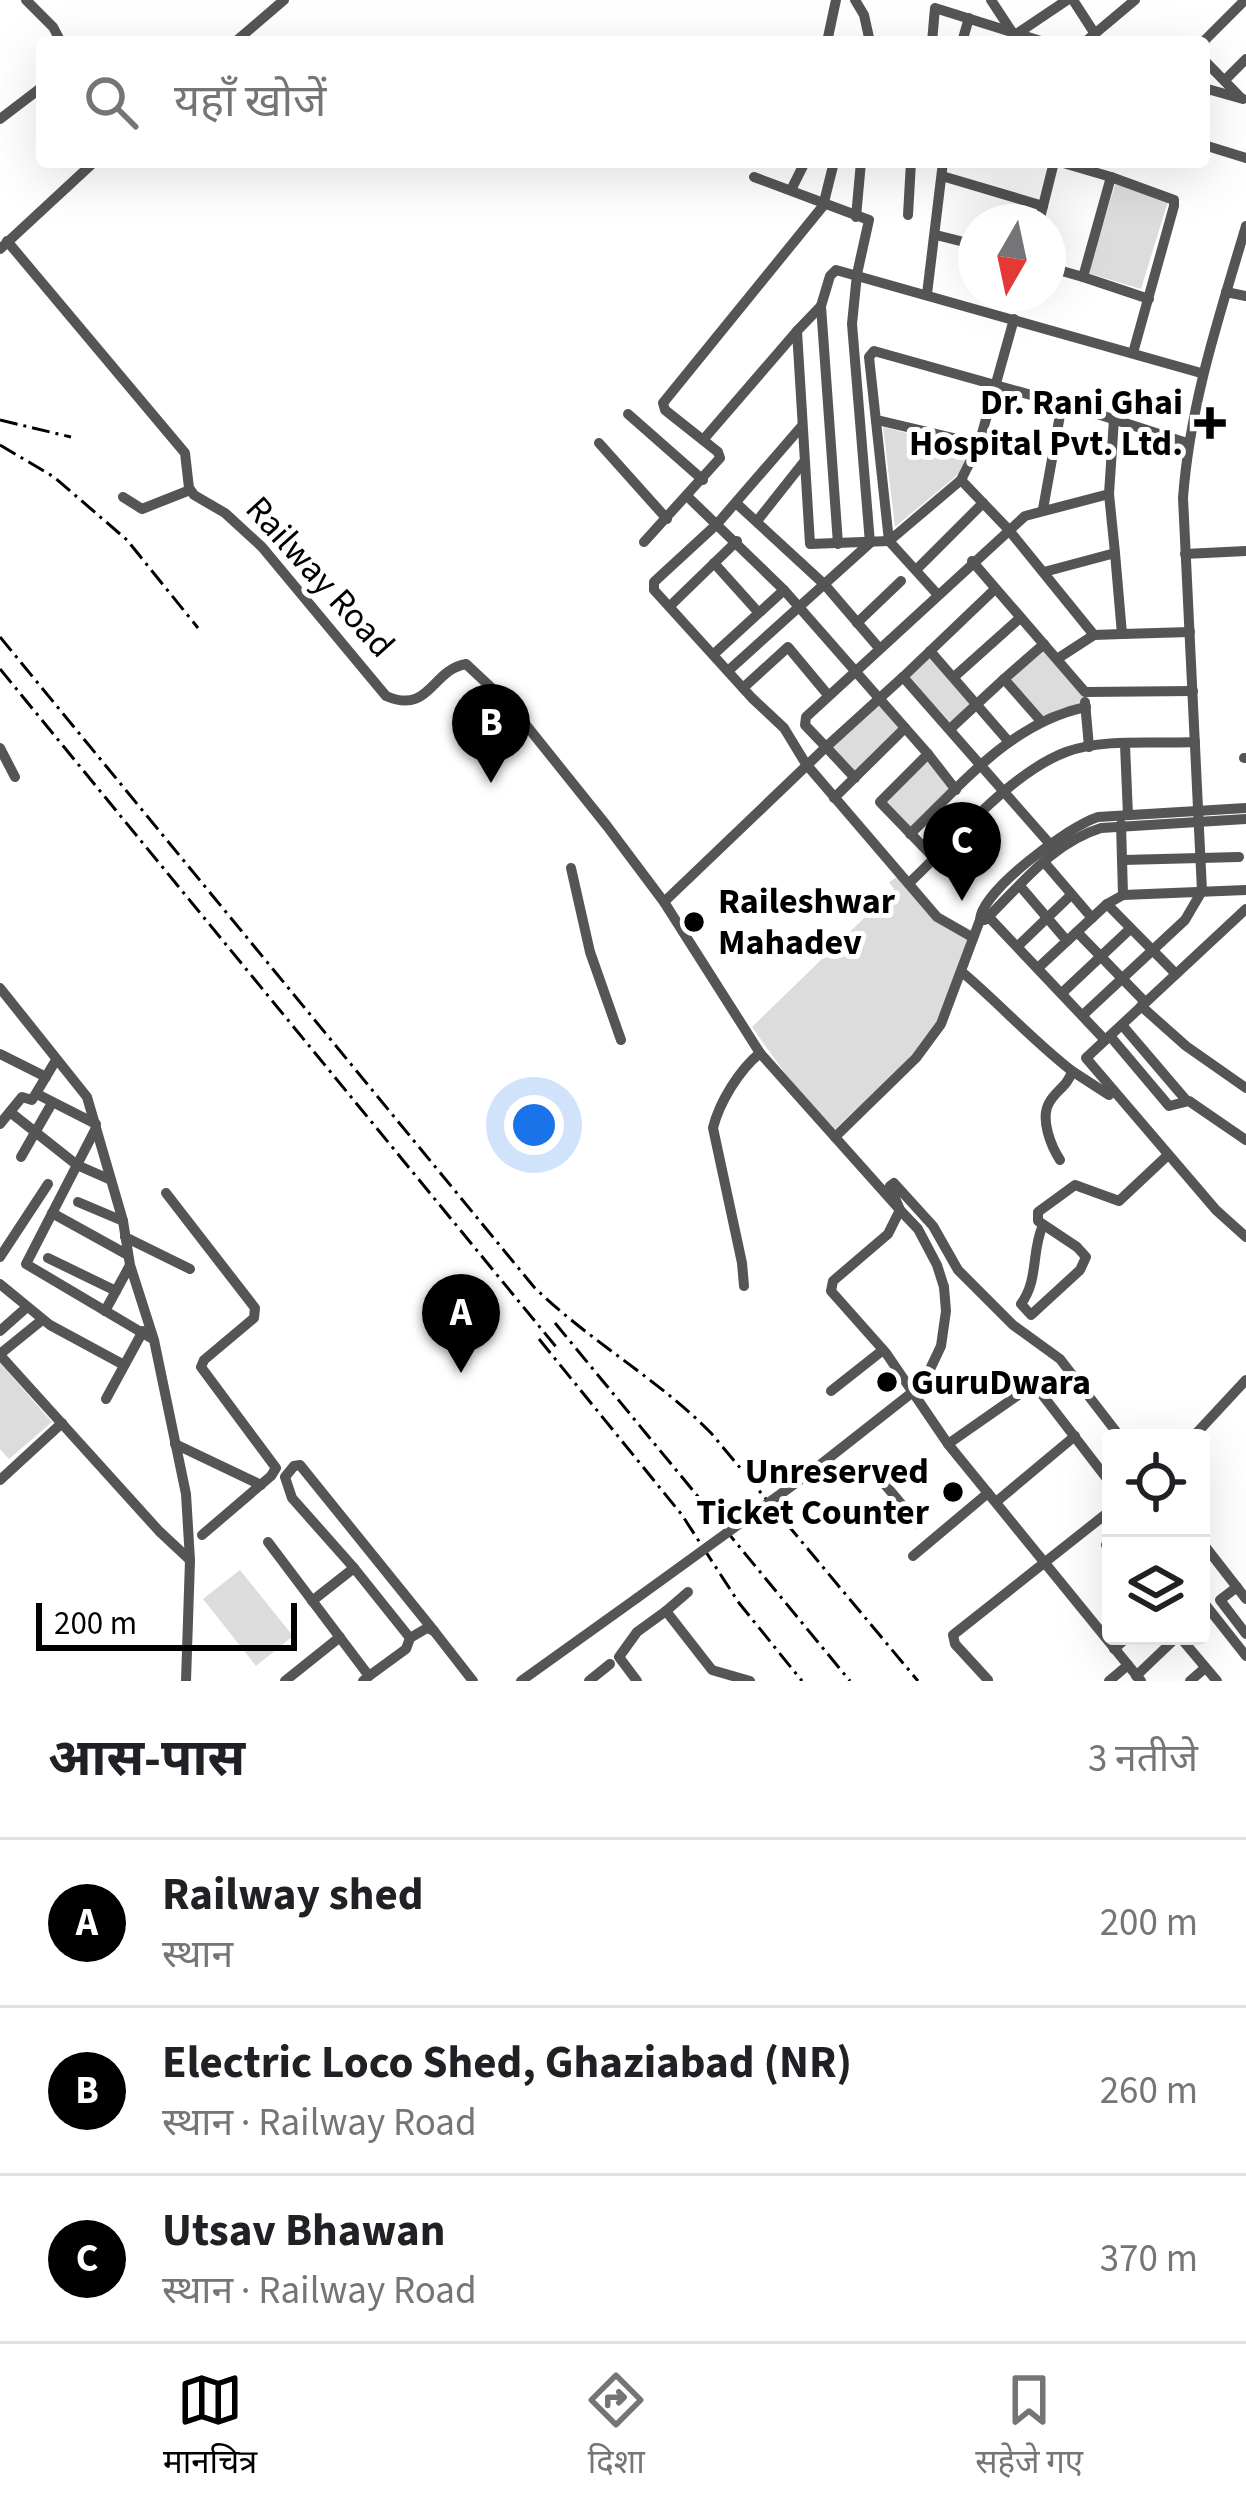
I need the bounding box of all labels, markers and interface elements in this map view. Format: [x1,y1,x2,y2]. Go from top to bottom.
search box [36,36,1210,168]
icon: search [78,69,144,135]
text: यहाँ खोजें [174,70,327,134]
north arrow [958,204,1066,312]
place label: Dr. Rani Ghai Hospital Pvt. Ltd. [909,377,1183,469]
marker: Dr. Rani Ghai Hospital Pvt. Ltd. [1194,407,1226,439]
street label: Railway Road [234,485,406,669]
pin: B [452,684,530,783]
pin: C [923,802,1001,901]
place label: Raileshwar Mahadev [718,876,896,968]
marker: Raileshwar Mahadev [681,909,707,935]
your location [504,1095,564,1155]
pin: A [422,1274,500,1373]
place label: GuruDwara [911,1357,1091,1408]
marker: GuruDwara [874,1369,900,1395]
map controls [1102,1429,1210,1645]
button: locate [1102,1429,1210,1537]
place label: Unreserved Ticket Counter [696,1446,930,1538]
marker: Unreserved Ticket Counter [940,1479,966,1505]
button: layers [1102,1537,1210,1645]
scale bar [36,1597,297,1650]
text: 200 m [54,1600,137,1647]
text: आस-पास [48,1723,245,1795]
text: 3 नतीजे [1088,1731,1198,1787]
text: Railway shed [162,1863,424,1927]
text: A [76,1895,98,1951]
text: 200 m [1100,1895,1198,1951]
text: स्थान [162,1927,233,1983]
text: Electric Loco Shed, Ghaziabad (NR) [162,2031,852,2095]
text: B [75,2063,99,2119]
text: 260 m [1100,2063,1198,2119]
text: स्थान · Railway Road [162,2095,477,2151]
text: Utsav Bhawan [162,2199,445,2263]
text: C [76,2231,98,2287]
text: 370 m [1100,2231,1198,2287]
text: स्थान · Railway Road [162,2263,477,2319]
tab: मानचित्र [163,2367,257,2486]
tab: दिशा [583,2367,649,2486]
tab: सहेजे गए [975,2367,1083,2486]

